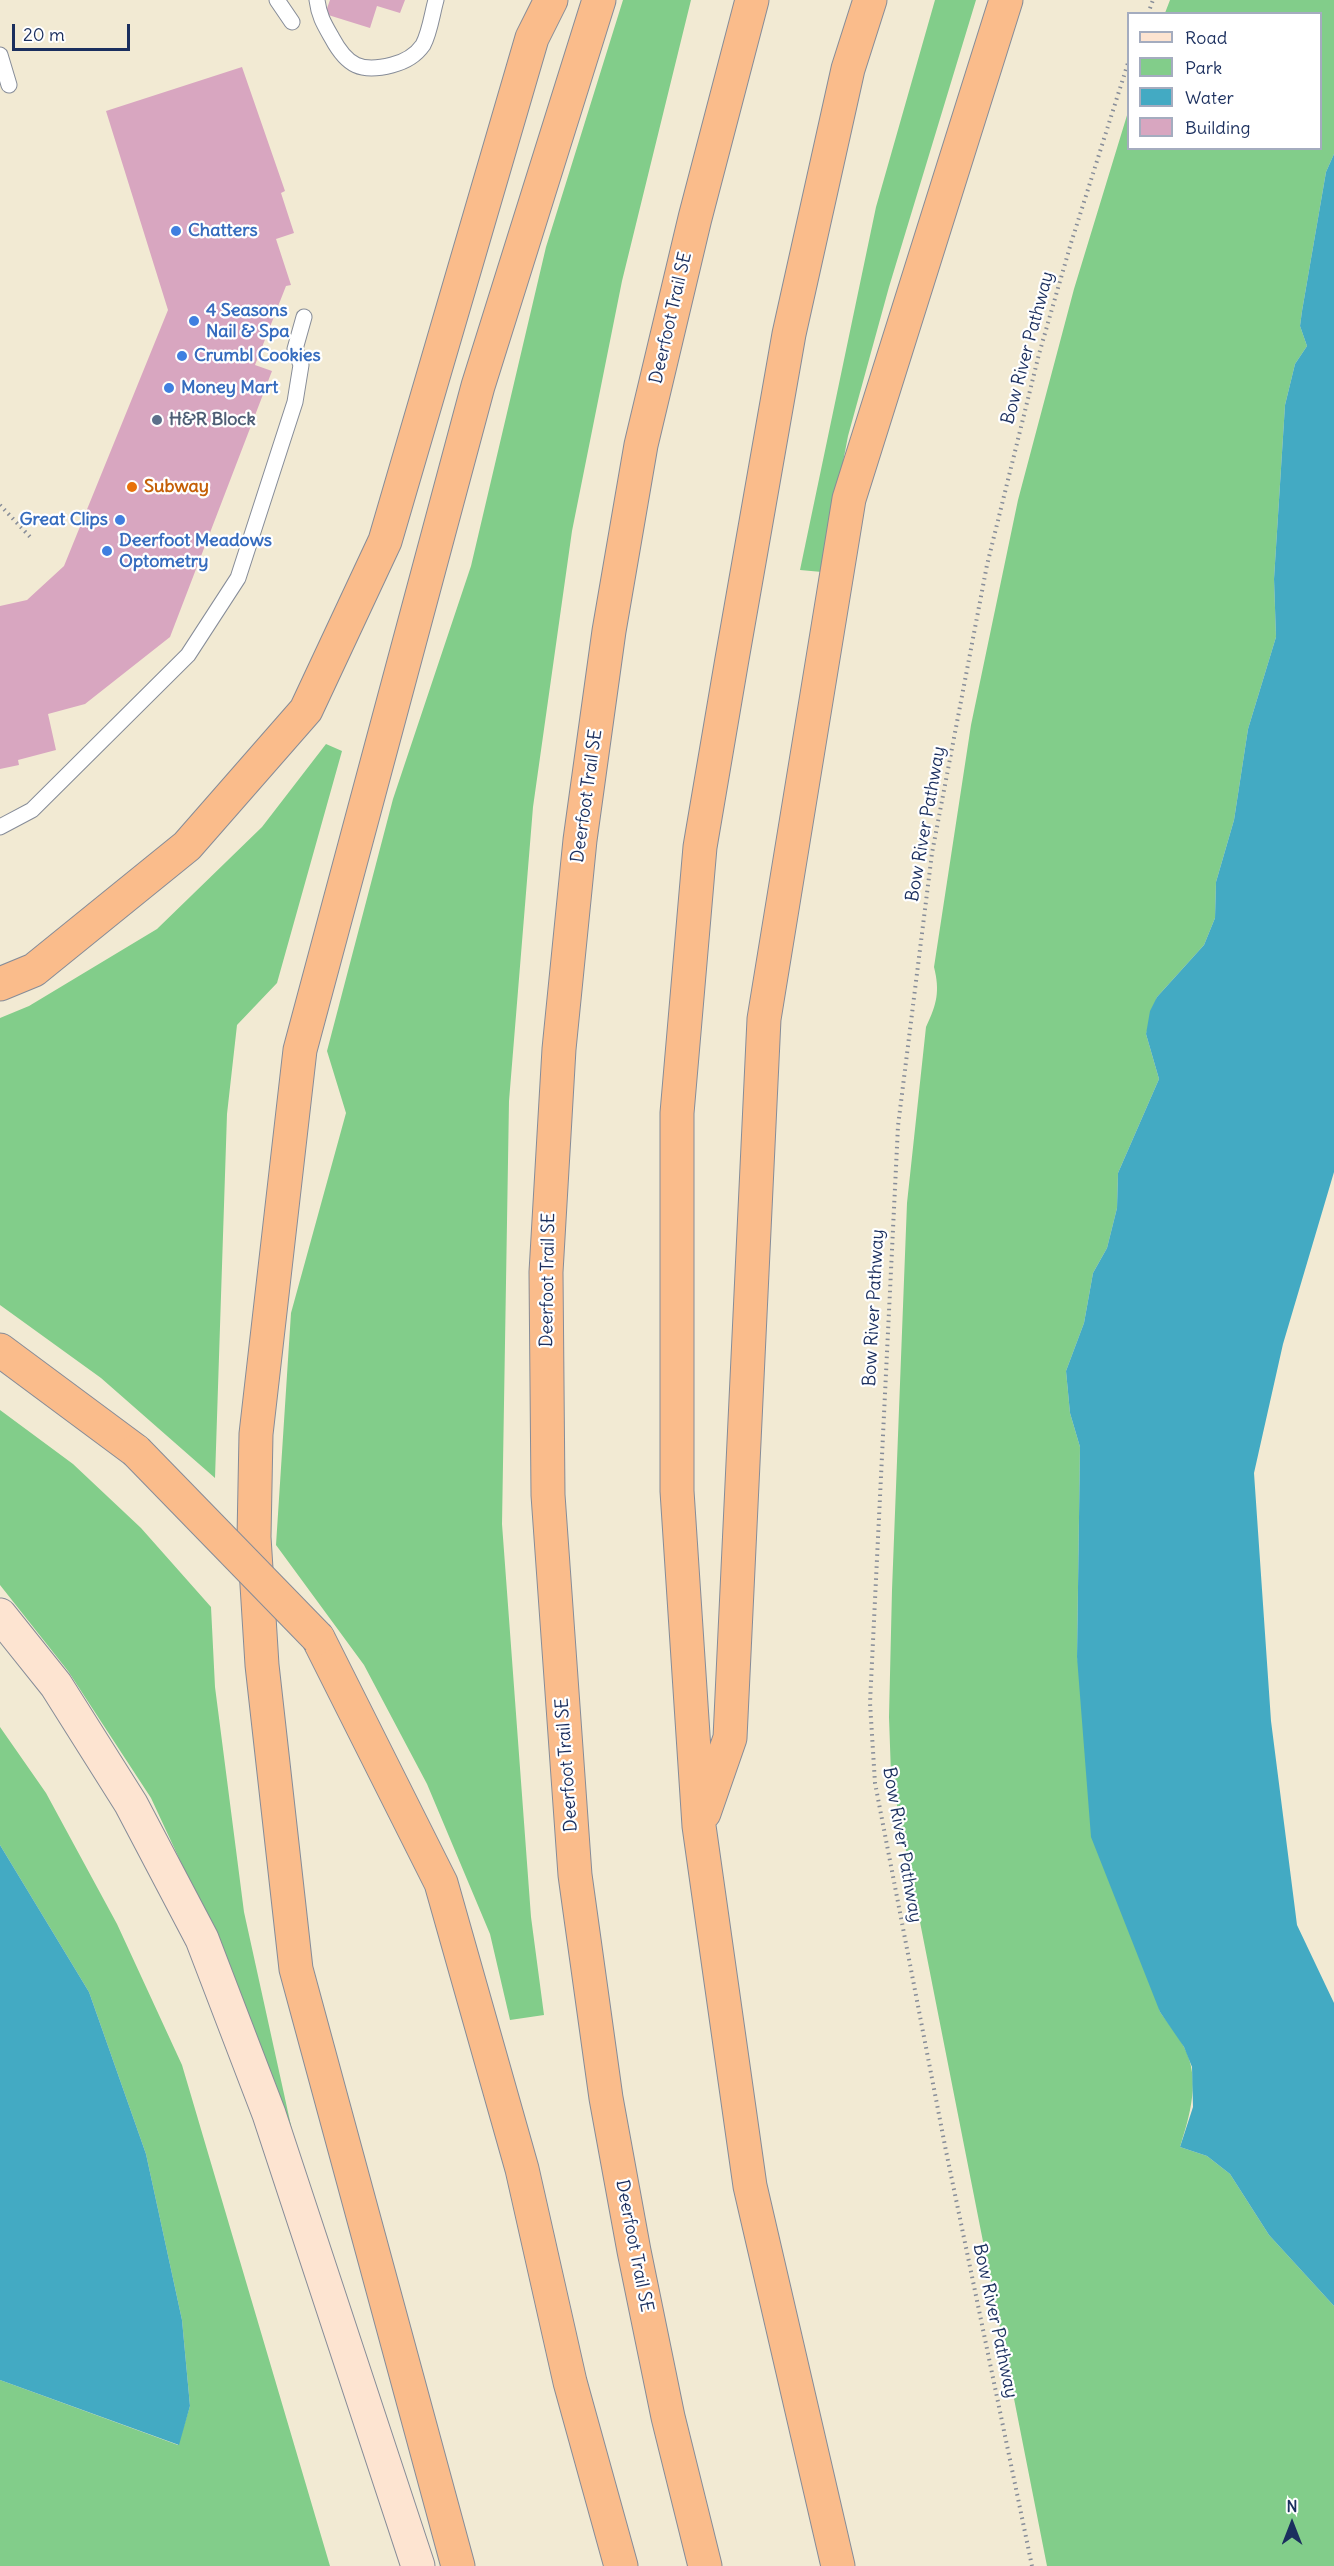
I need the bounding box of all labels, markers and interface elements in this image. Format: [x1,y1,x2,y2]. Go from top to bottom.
scale bar [15,12,134,50]
legend [1127,12,1322,150]
text: 20 m [23,23,65,46]
text: Road [1185,26,1227,49]
text: Park [1185,56,1222,79]
text: Water [1185,86,1234,109]
text: Building [1185,116,1250,139]
place label: Chatters [188,220,258,242]
marker: Chatters [169,224,183,238]
street label: Deerfoot Trail SE [645,250,697,386]
street label: Bow River Pathway [997,269,1059,427]
place label: 4 Seasons Nail & Spa [206,300,290,342]
marker: 4 Seasons Nail & Spa [187,314,201,328]
place label: Crumbl Cookies [194,345,321,367]
marker: Crumbl Cookies [175,349,189,363]
place label: Money Mart [181,377,278,399]
marker: Money Mart [162,381,176,395]
place label: H&R Block [169,409,256,431]
marker: H&R Block [150,413,164,427]
place label: Subway [144,476,209,498]
marker: Subway [125,480,139,494]
place label: Great Clips [20,509,108,531]
marker: Great Clips [113,513,127,527]
place label: Deerfoot Meadows Optometry [119,530,272,572]
marker: Deerfoot Meadows Optometry [100,544,114,558]
street label: Deerfoot Trail SE [567,728,607,864]
street label: Bow River Pathway [902,745,950,903]
street label: Deerfoot Trail SE [536,1213,560,1347]
street label: Bow River Pathway [859,1229,889,1387]
street label: Deerfoot Trail SE [552,1697,582,1833]
street label: Bow River Pathway [878,1766,926,1924]
street label: Deerfoot Trail SE [611,2178,657,2314]
street label: Bow River Pathway [968,2242,1022,2400]
north arrow [1262,2494,1322,2554]
text: N [1286,2496,1298,2516]

